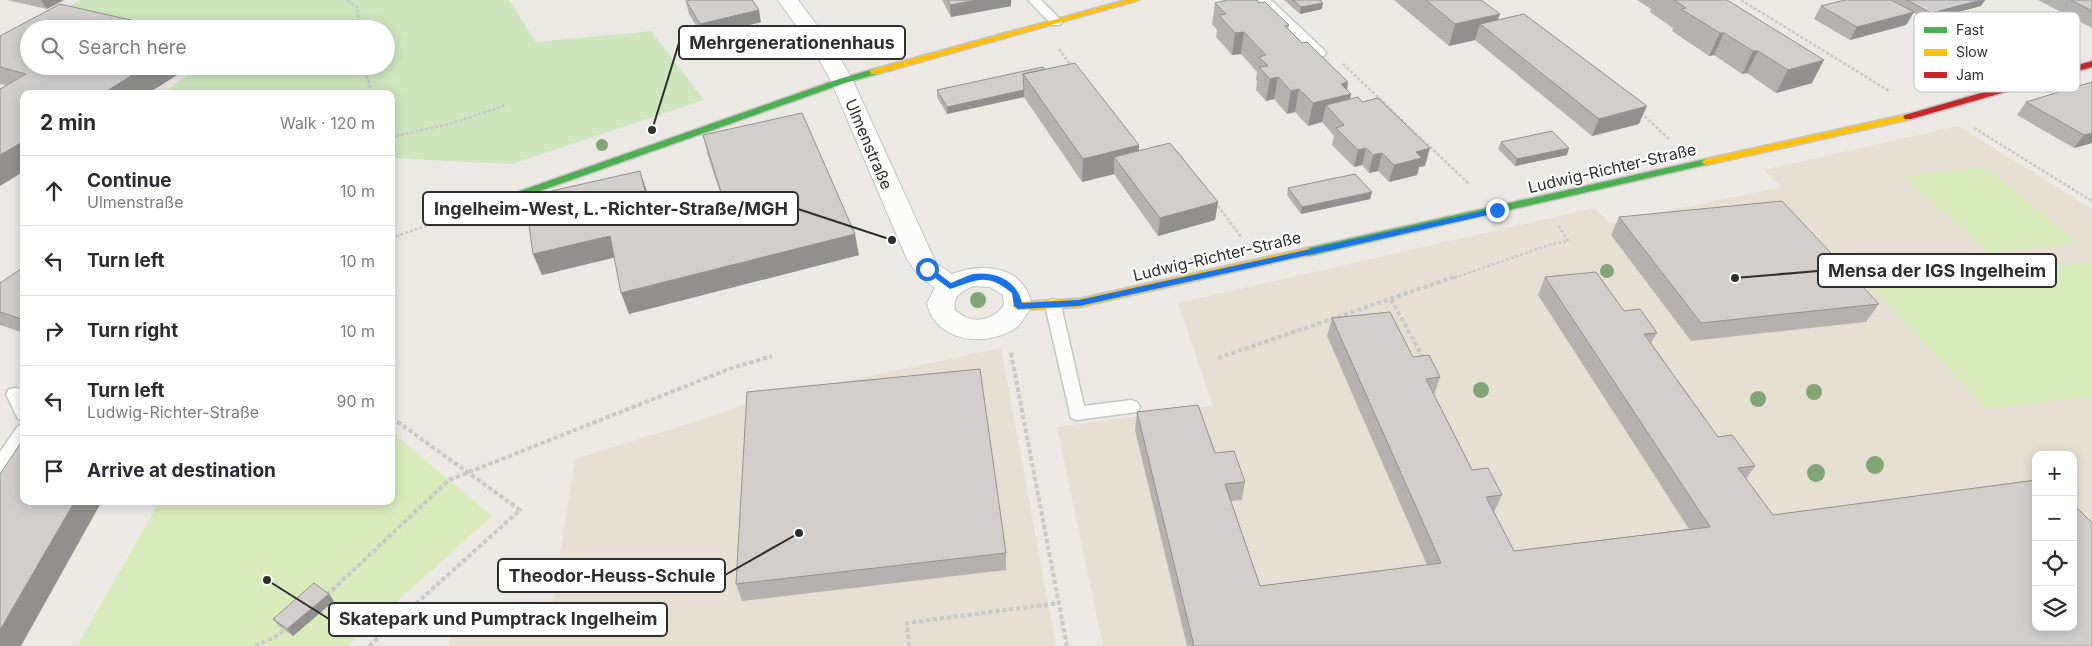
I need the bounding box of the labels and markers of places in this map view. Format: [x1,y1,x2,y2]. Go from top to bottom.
callout: Mehrgenerationenhaus [679,26,905,59]
callout: Ingelheim-West, L.-Richter-Straße/MGH [423,192,798,225]
callout: Mensa der IGS Ingelheim [1818,254,2056,287]
callout: Theodor-Heuss-Schule [498,559,725,592]
callout: Skatepark und Pumptrack Ingelheim [329,603,667,636]

